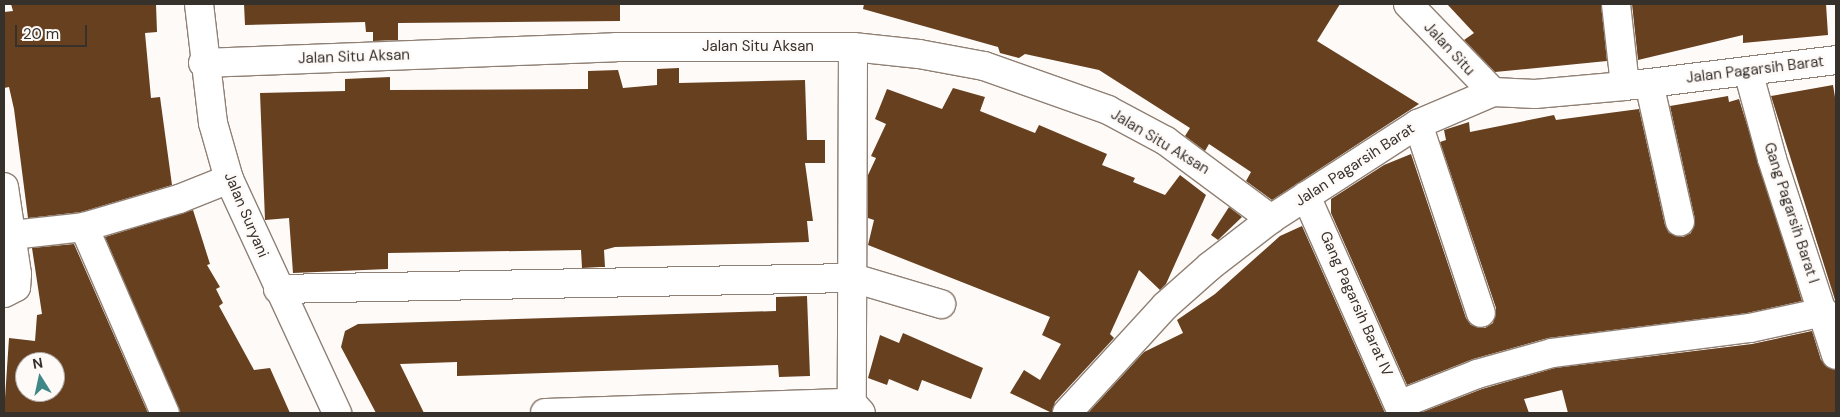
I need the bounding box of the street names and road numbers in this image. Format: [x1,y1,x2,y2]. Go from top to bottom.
street label: Jalan Situ [1420,19,1478,79]
street label: Jalan Situ Aksan [702,38,814,56]
street label: Jalan Situ Aksan [298,46,410,68]
street label: Jalan Pagarsih Barat [1685,53,1825,87]
street label: Jalan Situ Aksan [1107,105,1213,179]
street label: Jalan Pagarsih Barat [1292,120,1418,210]
street label: Gang Pagarsih Barat I [1760,140,1822,286]
street label: Jalan Suryani [220,170,272,260]
street label: Gang Pagarsih Barat IV [1316,229,1396,379]

